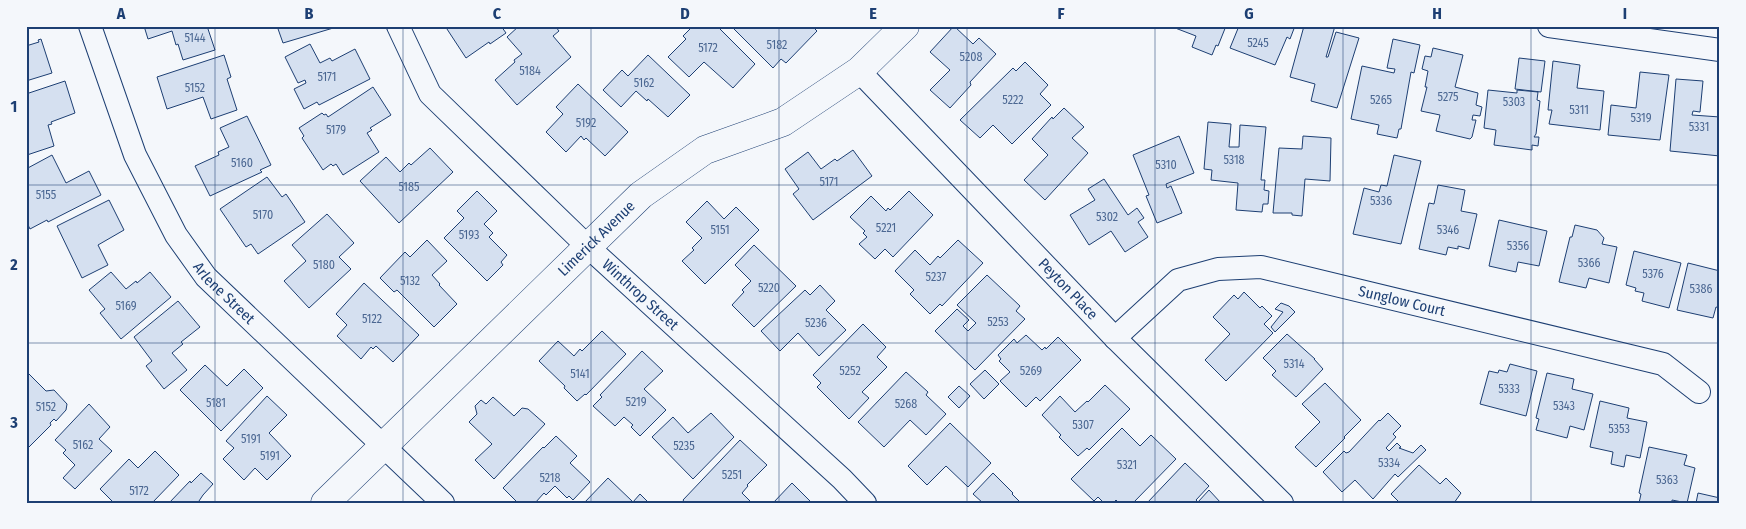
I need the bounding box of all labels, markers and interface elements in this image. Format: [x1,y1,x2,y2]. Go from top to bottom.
text: A [116,4,126,23]
text: B [305,4,314,23]
text: C [493,4,502,23]
text: D [680,4,690,23]
text: E [869,4,877,23]
text: F [1057,4,1065,23]
text: G [1244,4,1254,23]
text: H [1432,4,1442,23]
text: I [1623,4,1627,23]
house number: 5144 [184,31,206,45]
house number: 5245 [1247,36,1269,50]
house number: 5182 [767,38,787,52]
house number: 5172 [698,41,718,55]
house number: 5208 [960,50,982,64]
house number: 5184 [519,64,541,78]
house number: 5171 [318,70,336,84]
house number: 5162 [634,76,654,90]
house number: 5152 [185,81,205,95]
house number: 5275 [1438,90,1459,104]
house number: 5222 [1002,93,1024,107]
house number: 5265 [1370,93,1393,107]
house number: 5303 [1503,95,1525,109]
text: 1 [11,97,17,116]
house number: 5311 [1569,103,1589,117]
house number: 5319 [1630,111,1652,125]
house number: 5192 [576,116,596,130]
house number: 5331 [1689,120,1709,134]
house number: 5179 [326,123,346,137]
house number: 5318 [1223,153,1245,167]
house number: 5160 [231,156,253,170]
house number: 5310 [1155,158,1177,172]
house number: 5171 [820,175,838,189]
house number: 5185 [398,180,420,194]
house number: 5155 [36,188,57,202]
house number: 5336 [1370,194,1392,208]
street label: Limerick Avenue [554,197,639,280]
house number: 5170 [253,208,273,222]
house number: 5302 [1096,210,1118,224]
house number: 5221 [876,221,896,235]
house number: 5151 [710,223,730,237]
house number: 5346 [1437,223,1459,237]
house number: 5193 [459,228,479,242]
house number: 5356 [1507,239,1529,253]
text: 2 [9,255,18,274]
street label: Winthrop Street [599,255,682,334]
street label: Peyton Place [1035,255,1101,323]
house number: 5366 [1578,256,1600,270]
house number: 5180 [313,258,335,272]
street label: Arlene Street [189,259,259,328]
house number: 5376 [1642,267,1664,281]
house number: 5237 [926,270,947,284]
house number: 5132 [400,274,420,288]
house number: 5220 [758,281,780,295]
street label: Sunglow Court [1357,282,1447,320]
house number: 5386 [1690,282,1712,296]
house number: 5169 [115,299,137,313]
house number: 5122 [362,312,382,326]
house number: 5253 [987,315,1009,329]
house number: 5236 [805,316,827,330]
house number: 5314 [1283,357,1305,371]
house number: 5252 [839,364,861,378]
house number: 5269 [1020,364,1042,378]
house number: 5141 [570,367,590,381]
house number: 5333 [1498,382,1520,396]
house number: 5219 [626,395,647,409]
house number: 5181 [206,396,226,410]
house number: 5268 [895,397,917,411]
house number: 5343 [1553,399,1575,413]
house number: 5152 [36,400,56,414]
text: 3 [9,413,18,432]
house number: 5307 [1072,418,1094,432]
house number: 5353 [1608,422,1630,436]
house number: 5191 [241,432,261,446]
house number: 5162 [73,438,93,452]
house number: 5235 [673,439,695,453]
house number: 5191 [260,449,280,463]
house number: 5334 [1378,456,1400,470]
house number: 5321 [1117,458,1137,472]
house number: 5251 [722,468,742,482]
house number: 5218 [539,471,561,485]
house number: 5363 [1656,473,1678,487]
house number: 5172 [129,484,149,498]

